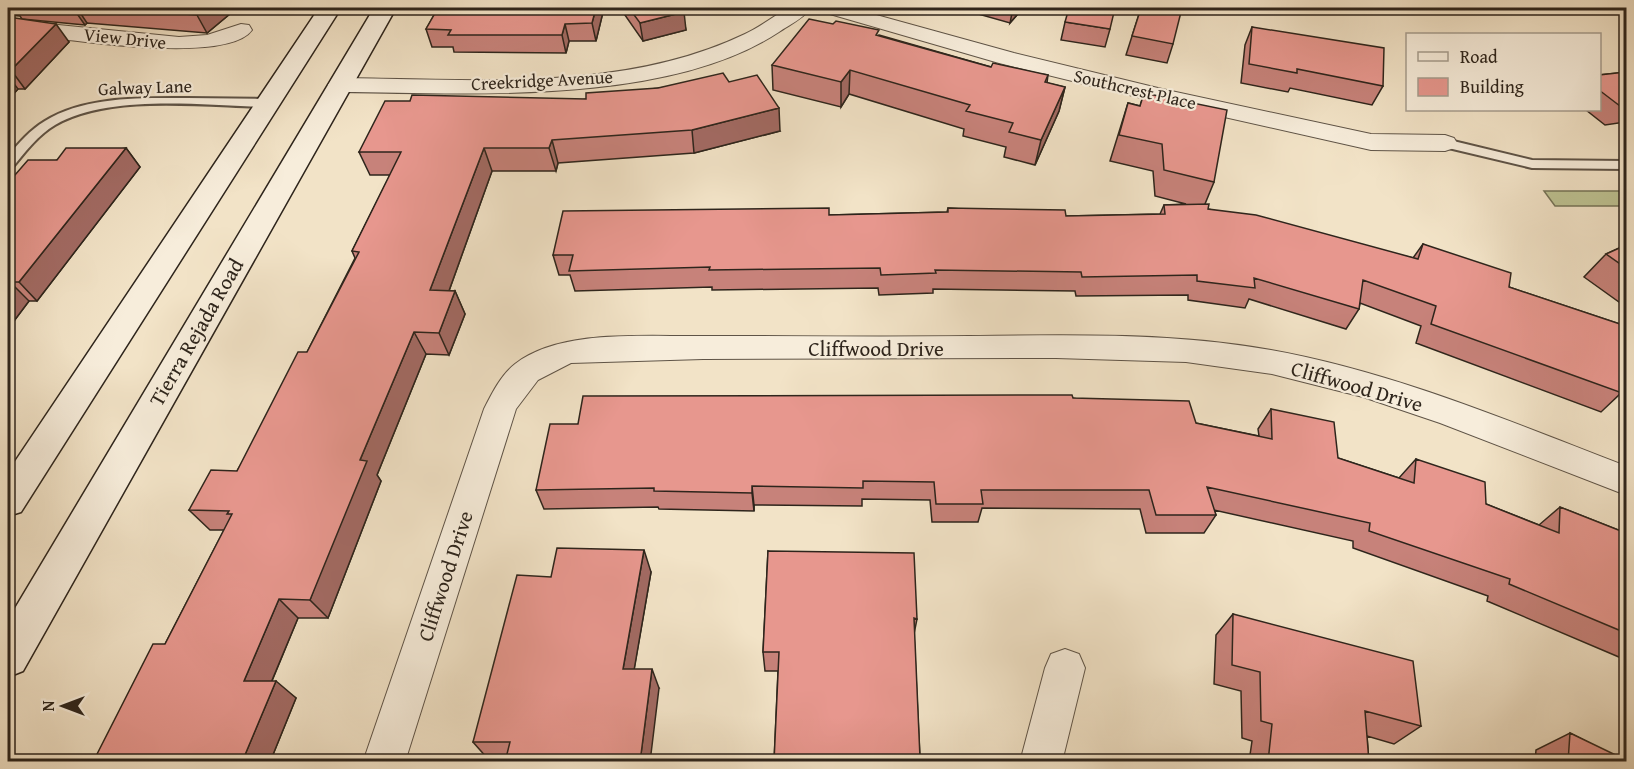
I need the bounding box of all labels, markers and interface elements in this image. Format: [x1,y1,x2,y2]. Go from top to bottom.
street label: View Drive [83,20,167,56]
legend [1406,33,1601,111]
text: Road [1460,43,1498,70]
street label: Southcrest Place [1071,62,1199,116]
street label: Creekridge Avenue [471,63,613,97]
street label: Galway Lane [98,72,192,102]
text: Building [1460,73,1524,100]
street label: Tierra Rejada Road [141,252,251,412]
street label: Cliffwood Drive [808,333,944,364]
street label: Cliffwood Drive [1288,352,1427,420]
street label: Cliffwood Drive [409,507,481,645]
north arrow [33,676,93,736]
text: N [36,700,60,711]

